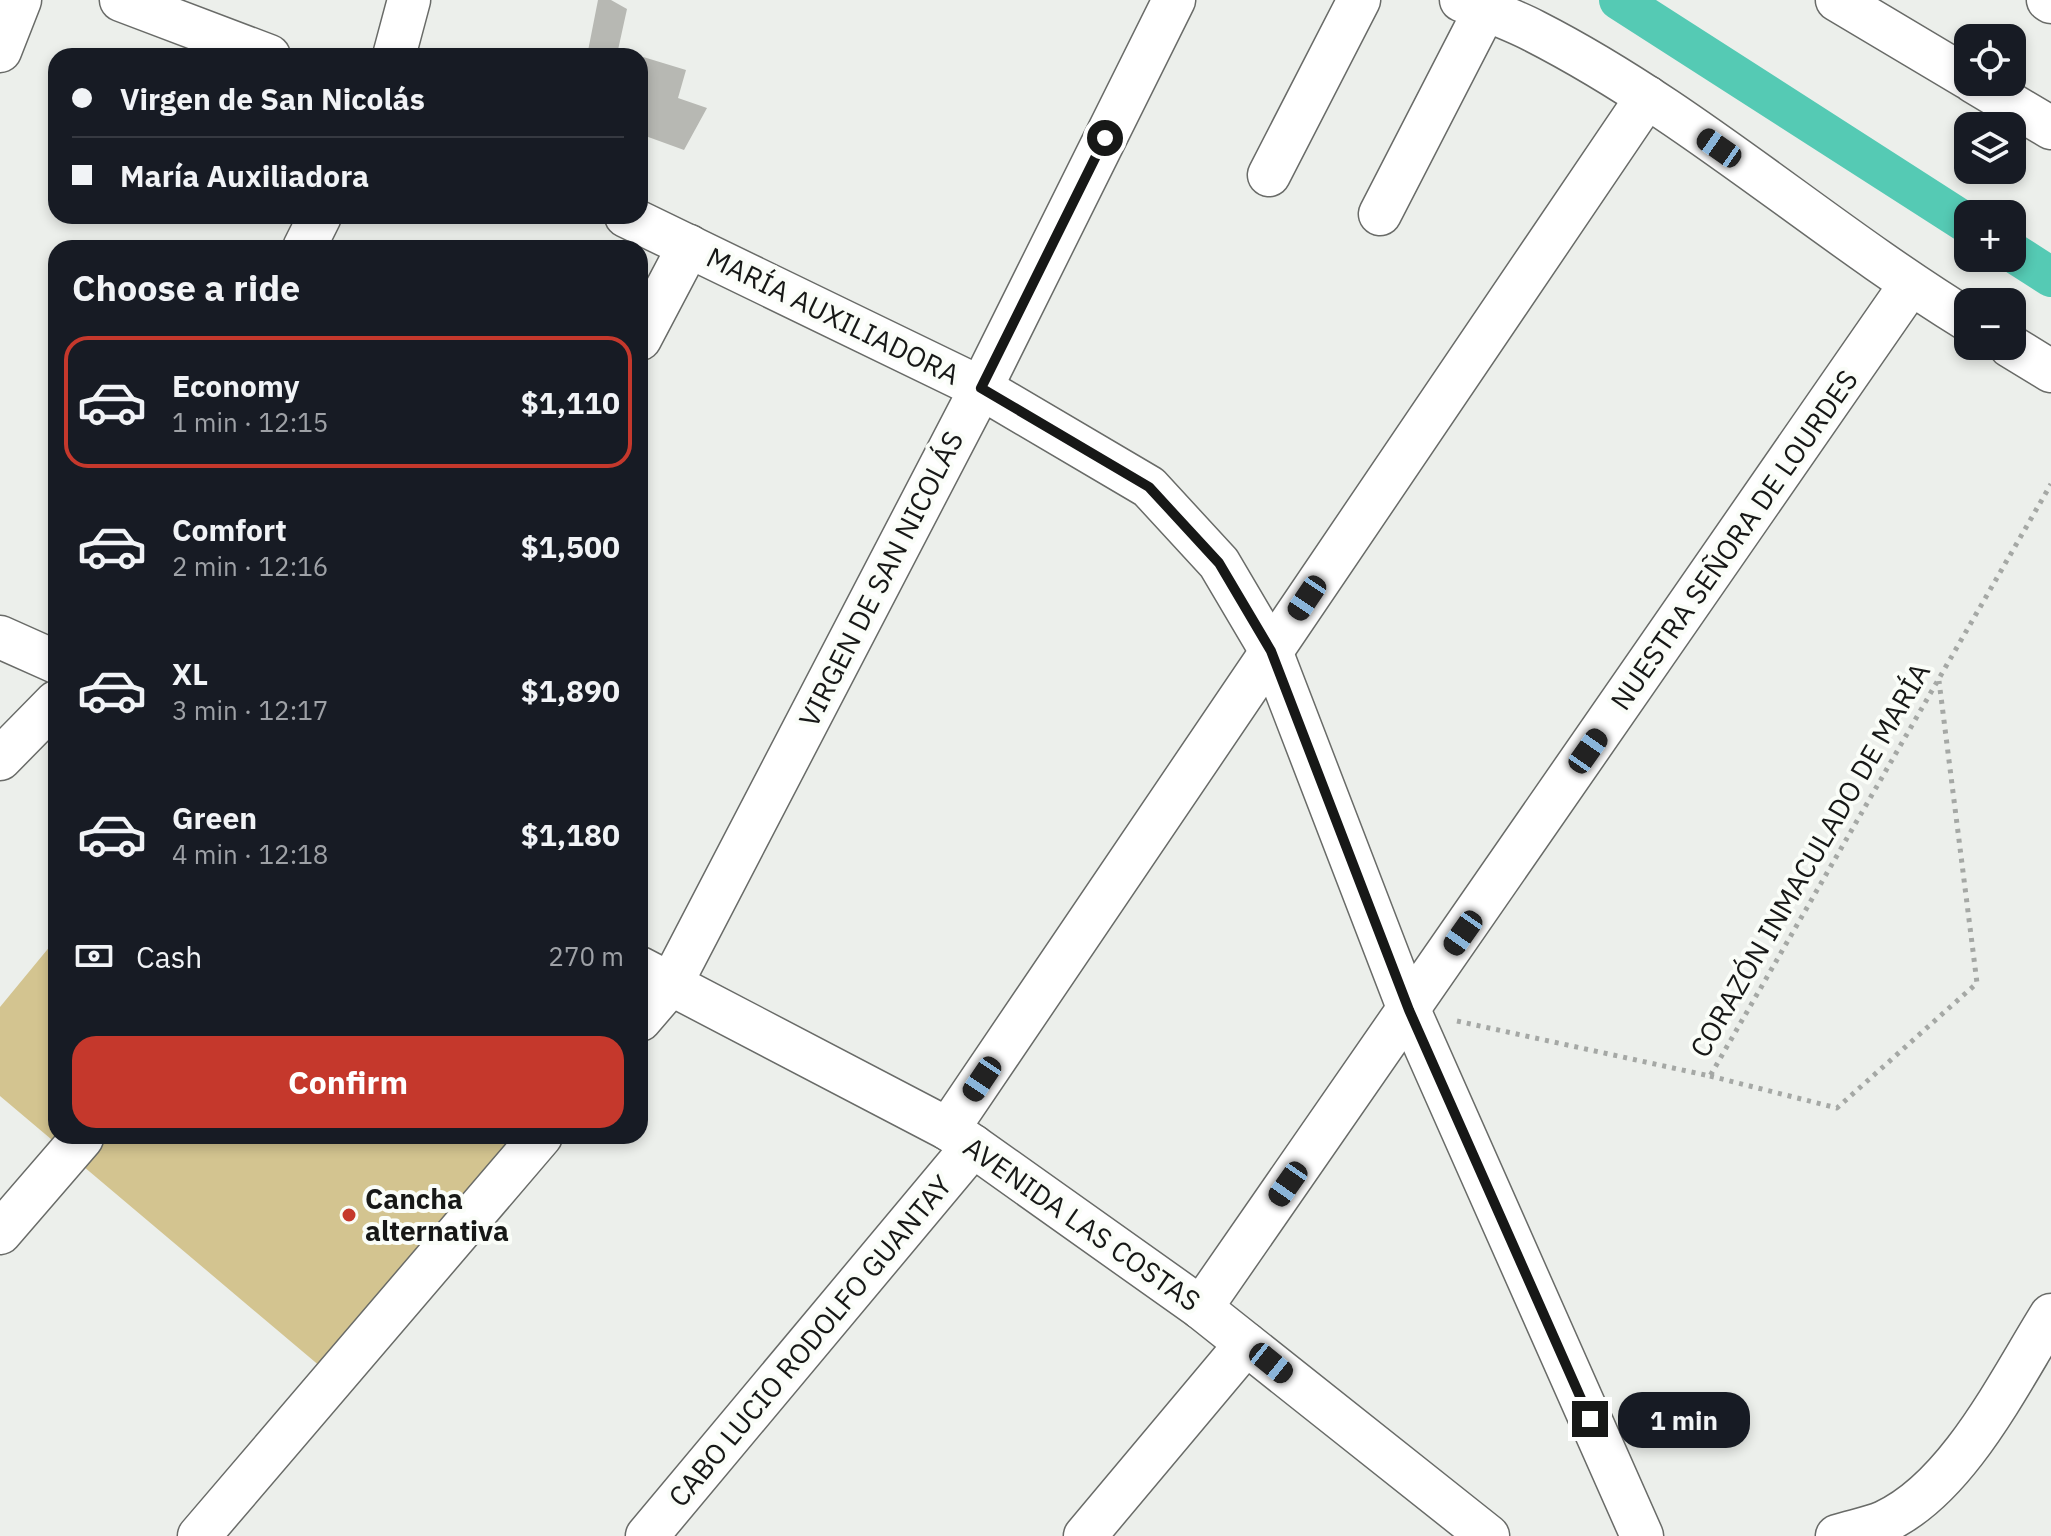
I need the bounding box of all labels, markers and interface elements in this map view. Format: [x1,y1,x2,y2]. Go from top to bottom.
map controls [1954,24,2026,360]
button: locate [1954,24,2026,96]
text: Virgen de San Nicolás [120,79,425,118]
button: layers [1954,112,2026,184]
route start [1087,120,1123,156]
car [1692,124,1746,172]
text: María Auxiliadora [120,156,369,195]
button: + [1954,200,2026,272]
street label: MARÍA AUXILIADORA [701,238,966,393]
text: Choose a ride [72,264,300,311]
button: − [1954,288,2026,360]
street label: NUESTRA SEÑORA DE LOURDES [1602,362,1866,717]
icon: car [76,366,148,438]
text: Economy [172,366,300,405]
text: $1,110 [521,383,620,422]
text: 1 min · 12:15 [172,405,328,439]
street label: VIRGEN DE SAN NICOLÁS [790,425,971,733]
icon: car [76,510,148,582]
text: Comfort [172,510,287,549]
text: $1,500 [521,527,620,566]
text: 2 min · 12:16 [172,549,328,583]
car [1284,571,1330,625]
icon: car [76,654,148,726]
text: XL [172,654,208,693]
street label: CORAZÓN INMACULADO DE MARÍA [1681,656,1938,1064]
text: $1,890 [521,671,620,710]
text: 3 min · 12:17 [172,693,328,727]
car [1564,724,1612,778]
icon: car [76,798,148,870]
text: Green [172,798,257,837]
text: $1,180 [521,815,620,854]
text: 4 min · 12:18 [172,837,328,871]
car [1439,906,1487,960]
icon: cash [72,934,116,978]
text: Cash [136,937,202,976]
text: 270 m [548,939,624,973]
button: Confirm [72,1036,624,1128]
car [959,1052,1005,1106]
street label: AVENIDA LAS COSTAS [957,1128,1208,1319]
car [1264,1157,1312,1211]
street label: CABO LUCIO RODOLFO GUANTAY [660,1167,960,1514]
place label: Cancha alternativa [365,1180,509,1249]
marker: Cancha alternativa [340,1206,358,1224]
car [1245,1339,1297,1387]
callout: 1 min [1618,1391,1750,1447]
route end [1572,1401,1608,1437]
text: 1 min [1650,1403,1718,1437]

